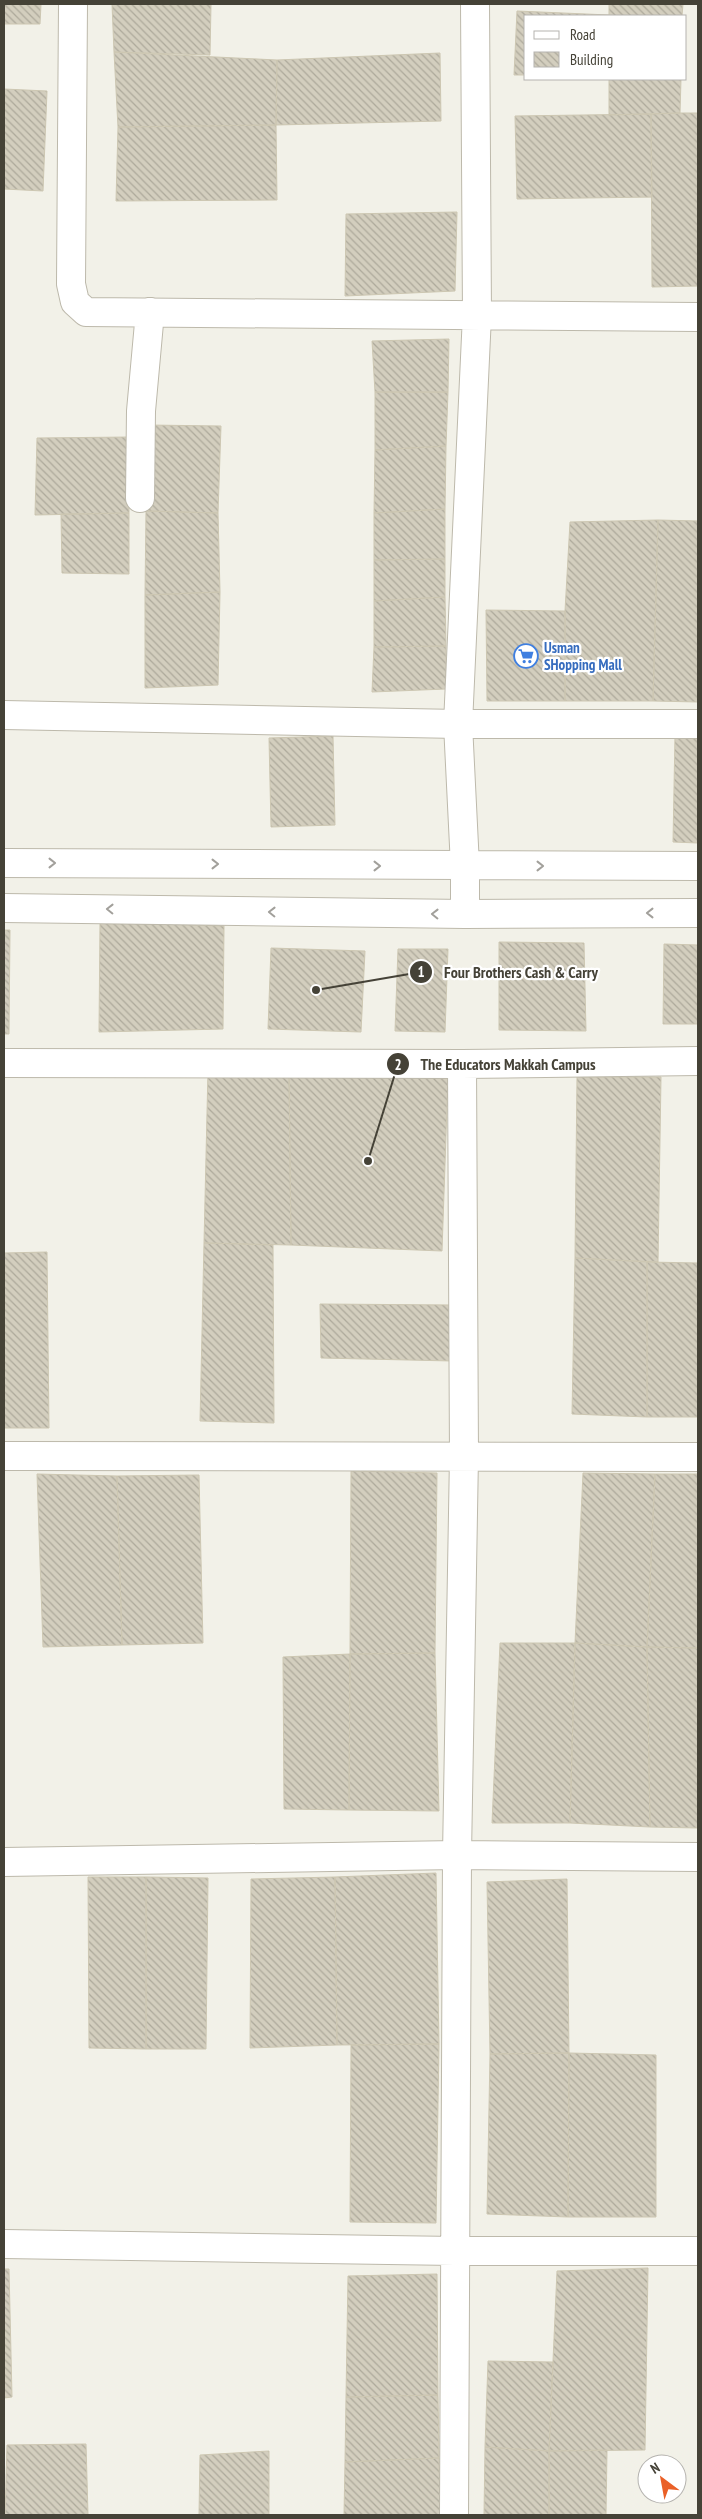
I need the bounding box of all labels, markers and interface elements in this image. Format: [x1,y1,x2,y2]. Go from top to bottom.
legend [524,15,687,80]
text: Road [570,25,596,44]
text: Building [570,50,613,69]
place label: Usman SHopping Mall [544,638,622,674]
supermarket icon: Usman SHopping Mall [513,643,539,669]
one-way arrow [49,858,57,868]
one-way arrow [212,859,219,869]
one-way arrow [374,860,382,871]
one-way arrow [536,861,544,871]
one-way arrow [105,904,113,914]
one-way arrow [268,906,276,917]
one-way arrow [645,908,653,918]
one-way arrow [430,909,438,919]
callout: Four Brothers Cash & Carry [409,957,608,988]
text: 1 [417,962,425,981]
text: Four Brothers Cash & Carry [444,962,599,982]
callout: The Educators Makkah Campus [385,1049,606,1080]
text: The Educators Makkah Campus [420,1054,596,1074]
text: 2 [394,1055,402,1074]
north arrow [637,2454,687,2504]
text: N [647,2458,663,2478]

